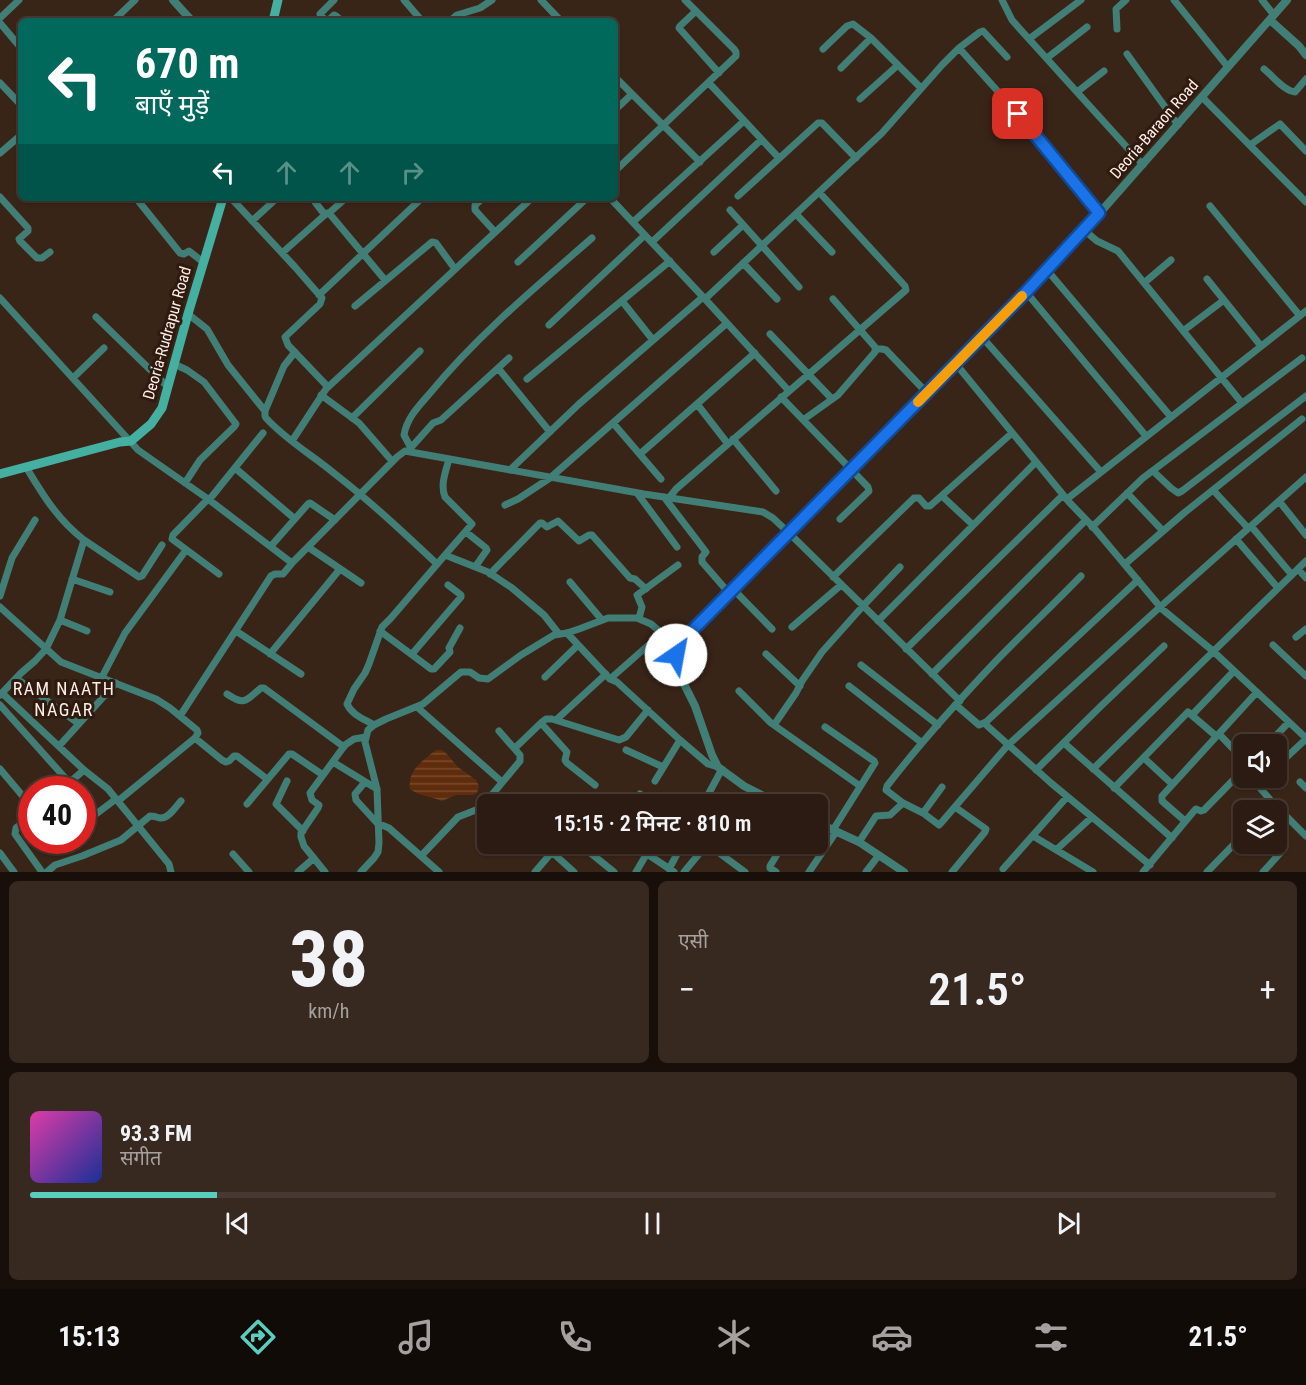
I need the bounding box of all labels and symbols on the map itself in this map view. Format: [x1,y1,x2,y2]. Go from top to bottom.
street label: Deoria-Baraon Road [1106,76,1202,182]
pin [992,88,1043,139]
street label: Deoria-Rudrapur Road [139,264,195,402]
position arrow [644,623,708,687]
district label: RAM NAATH NAGAR [13,678,115,720]
speed limit sign: 40 [18,776,96,854]

